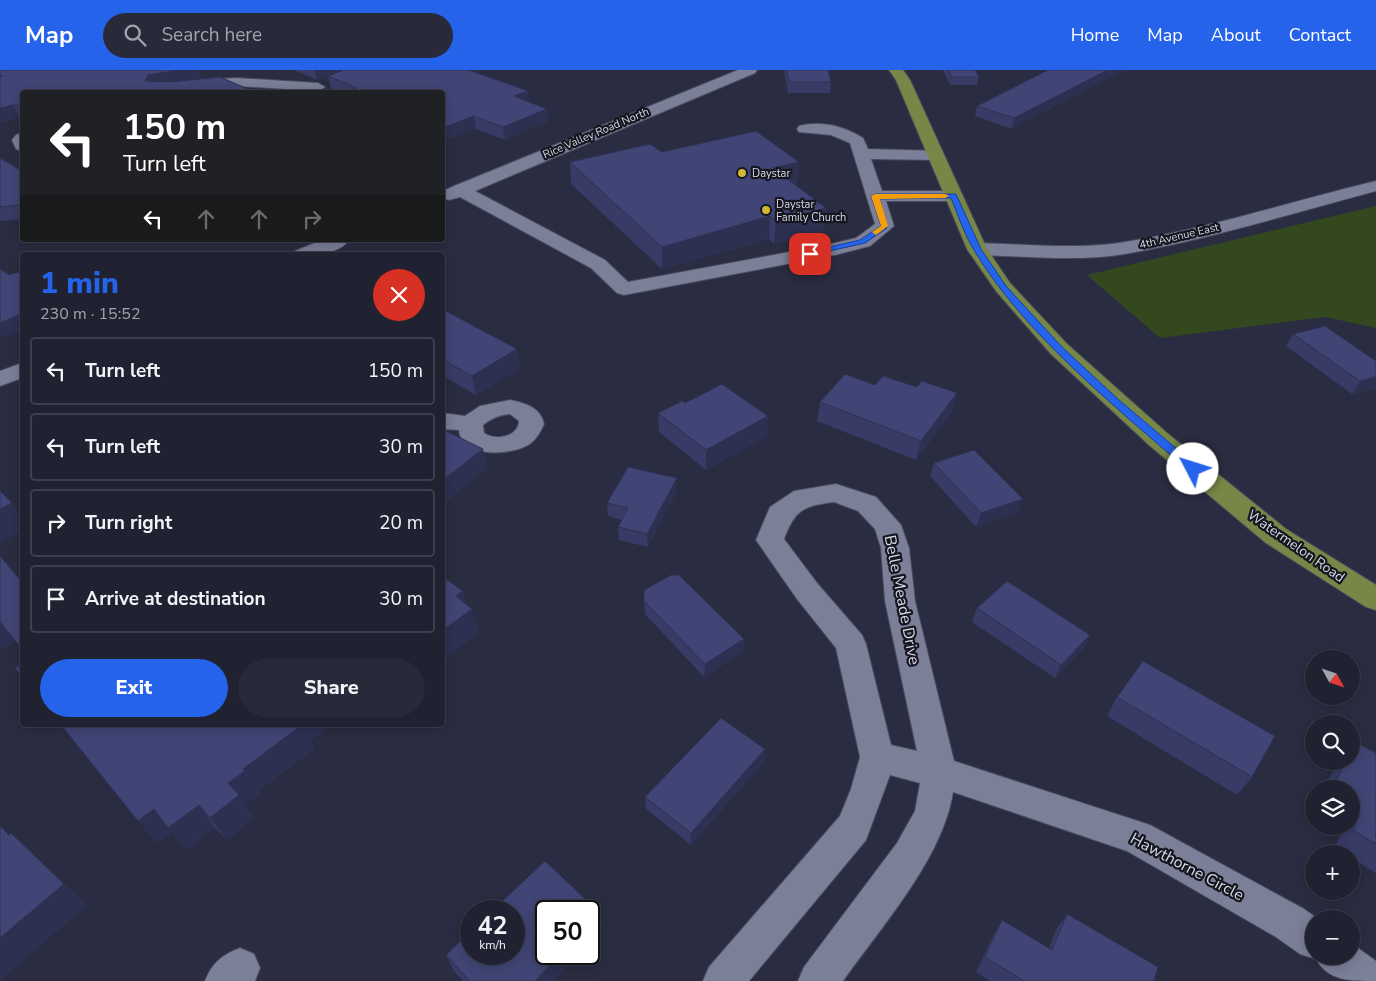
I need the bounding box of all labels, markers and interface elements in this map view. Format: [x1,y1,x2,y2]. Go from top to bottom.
search box [103,13,453,58]
text: Map [25,19,73,51]
icon: search [121,21,149,49]
text: Search here [161,22,262,48]
text: Home [1071,23,1119,47]
text: Map [1147,23,1183,47]
text: About [1211,23,1261,47]
text: Contact [1289,23,1351,47]
text: 150 m [123,104,226,151]
street label: Rice Valley Road North [541,104,651,162]
icon: left [40,110,105,175]
text: Turn left [123,149,206,179]
place label: Daystar [752,166,790,181]
marker: Daystar [736,167,748,179]
place label: Daystar Family Church [776,197,846,225]
marker: Daystar Family Church [760,204,772,216]
icon: left [139,205,167,233]
icon: ahead [192,205,220,233]
icon: ahead [245,205,273,233]
icon: right [298,205,326,233]
street label: 4th Avenue East [1138,220,1220,252]
pin [789,233,831,275]
icon: arrive [796,240,824,268]
text: 1 min [40,263,119,304]
button: close [373,269,425,321]
text: 230 m · 15:52 [40,303,141,325]
icon: left [42,357,70,385]
text: Turn left [85,358,160,384]
text: 150 m [368,358,423,384]
icon: left [42,433,70,461]
text: Turn left [85,434,160,460]
text: 30 m [379,434,423,460]
position arrow [1166,442,1218,494]
street label: Watermelon Road [1244,505,1348,587]
icon: right [42,509,70,537]
text: Turn right [85,510,172,536]
text: 20 m [379,510,423,536]
street label: Belle Meade Drive [879,533,925,667]
icon: arrive [42,585,70,613]
text: Arrive at destination [85,586,266,612]
text: 30 m [379,586,423,612]
north arrow [1305,650,1360,705]
map controls [1305,650,1360,965]
button: Exit [40,659,228,717]
button: Share [238,659,425,717]
button: search [1305,715,1360,770]
button: layers [1305,780,1360,835]
street label: Hawthorne Circle [1126,828,1248,906]
button: + [1305,845,1360,900]
speed limit sign: 50 [535,900,600,965]
text: 42 [477,909,508,943]
button: − [1305,910,1360,965]
text: km/h [479,937,506,953]

